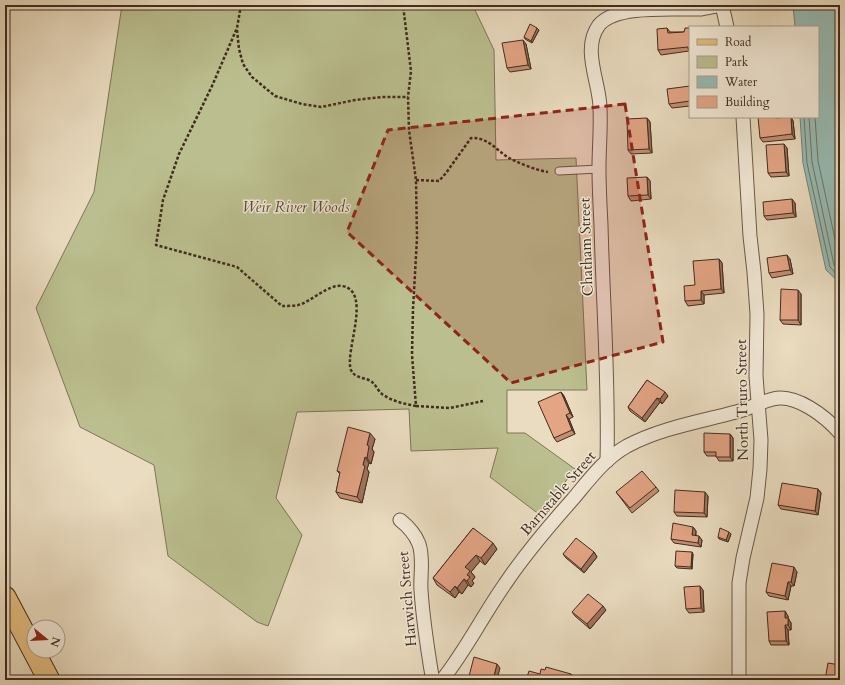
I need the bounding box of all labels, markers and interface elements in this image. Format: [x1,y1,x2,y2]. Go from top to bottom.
legend [689,26,819,118]
text: Road [725,34,752,50]
text: Park [725,54,749,70]
text: Water [724,74,758,90]
text: Building [725,94,770,110]
park label: Weir River Woods [242,197,350,217]
street label: Chatham Street [574,197,598,297]
street label: North Truro Street [731,339,753,461]
street label: Barnstable Street [516,446,600,539]
street label: Harwich Street [393,550,421,648]
north arrow [26,619,66,659]
text: N [46,635,64,649]

